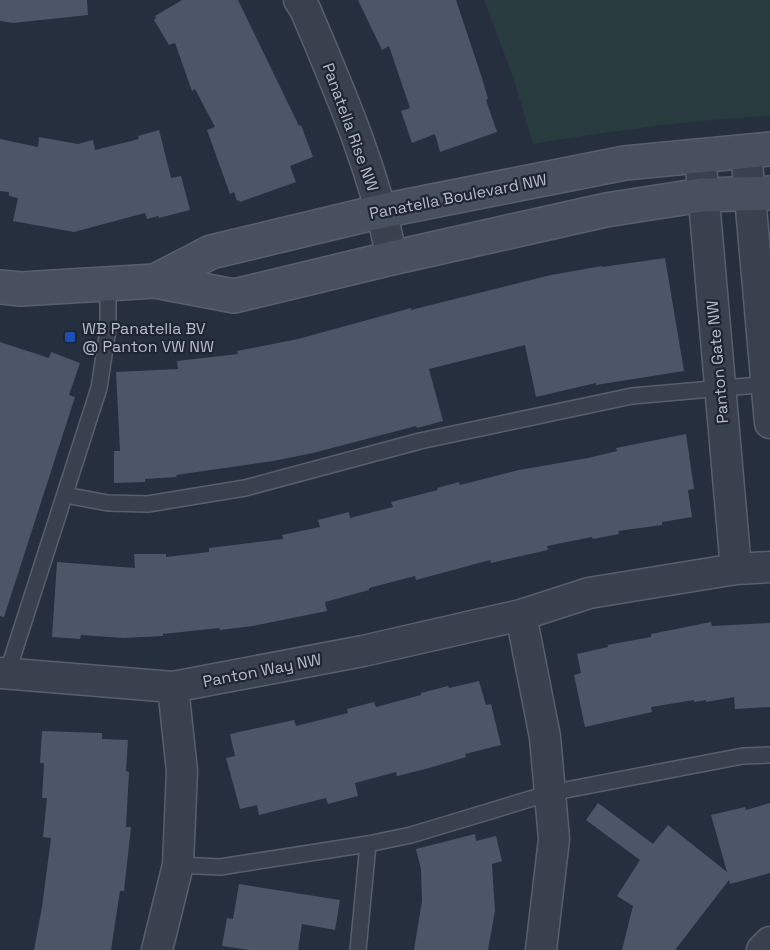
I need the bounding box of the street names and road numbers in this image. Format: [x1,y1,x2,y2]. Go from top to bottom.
street label: Panatella Rise NW [317,60,384,194]
street label: Panatella Boulevard NW [367,169,549,224]
street label: Panton Gate NW [702,299,733,424]
street label: Panton Way NW [201,649,323,692]

